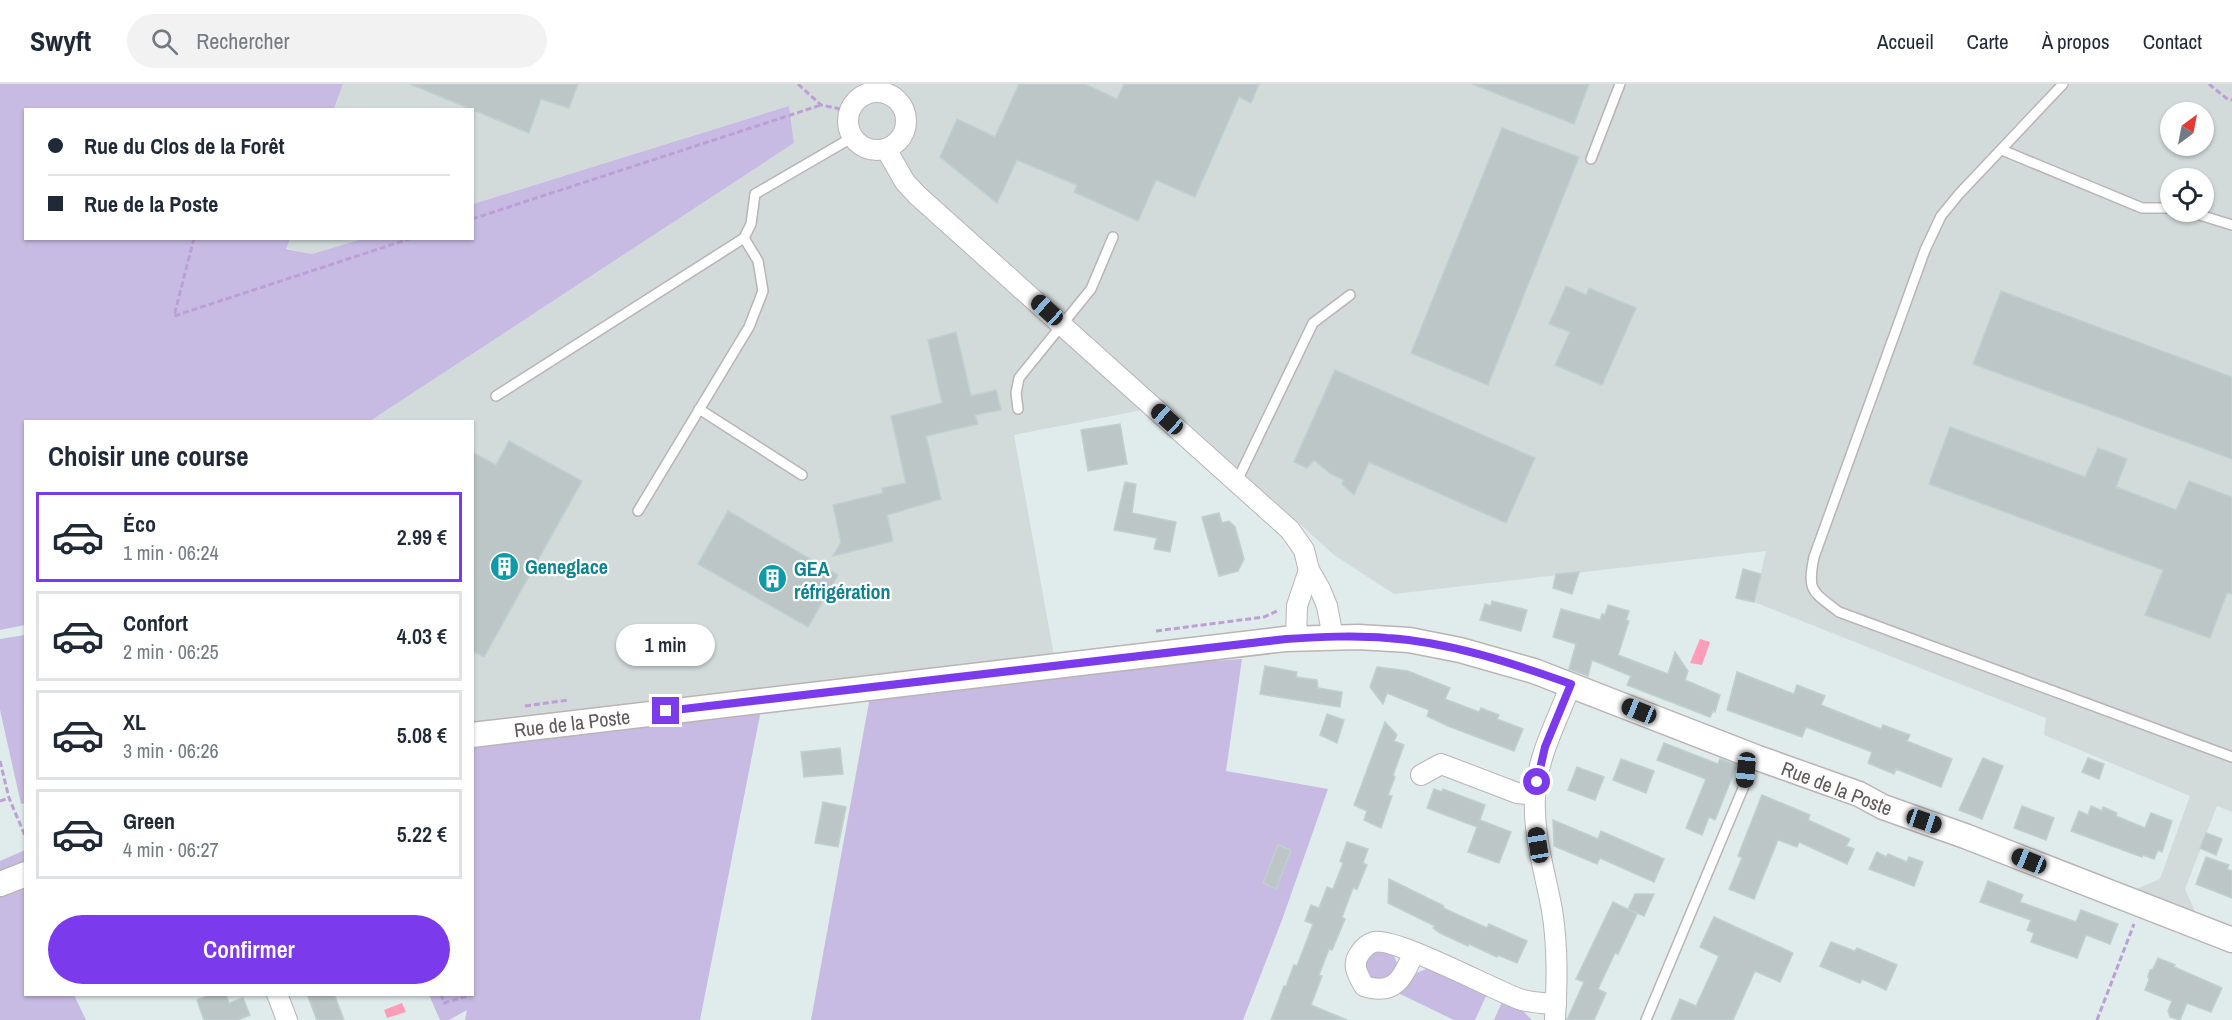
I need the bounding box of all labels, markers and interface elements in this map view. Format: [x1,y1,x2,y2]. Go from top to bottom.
search box [127,14,547,68]
text: Swyft [30,22,91,60]
icon: search [148,25,181,58]
text: Rechercher [196,26,290,56]
text: Accueil [1877,27,1934,56]
text: Carte [1967,27,2009,56]
text: À propos [2042,27,2110,56]
text: Contact [2143,27,2202,56]
north arrow [2160,102,2214,156]
map controls [2160,102,2214,222]
text: Rue du Clos de la Forêt [84,131,285,161]
button: locate [2160,168,2214,222]
text: Rue de la Poste [84,189,218,219]
car [1028,291,1066,329]
car [1148,400,1186,438]
text: Choisir une course [48,438,249,474]
text: Éco [123,509,156,539]
icon: car [51,510,105,564]
text: 2.99 € [397,522,447,552]
text: 1 min · 06:24 [123,539,219,566]
building icon: Geneglace [488,550,520,582]
place label: Geneglace [525,553,608,580]
place label: GEA réfrigération [794,555,891,605]
building icon: GEA réfrigération [757,563,789,595]
text: Confort [123,608,188,638]
icon: car [51,609,105,663]
text: 4.03 € [397,621,447,651]
callout: 1 min [616,624,716,666]
text: 1 min [644,631,687,658]
text: 2 min · 06:25 [123,638,219,665]
car [1619,696,1659,726]
route end [652,697,679,724]
street label: Rue de la Poste [512,702,632,744]
text: XL [123,707,146,737]
icon: car [51,708,105,762]
text: 5.08 € [397,720,447,750]
text: 3 min · 06:26 [123,737,219,764]
car [1735,751,1757,789]
street label: Rue de la Poste [1778,754,1896,822]
route start [1523,768,1550,795]
text: Green [123,806,175,836]
icon: car [51,807,105,861]
car [1904,807,1944,835]
text: 5.22 € [397,819,447,849]
car [1526,826,1550,864]
text: 4 min · 06:27 [123,836,219,863]
car [2009,846,2049,876]
button: Confirmer [48,915,450,984]

